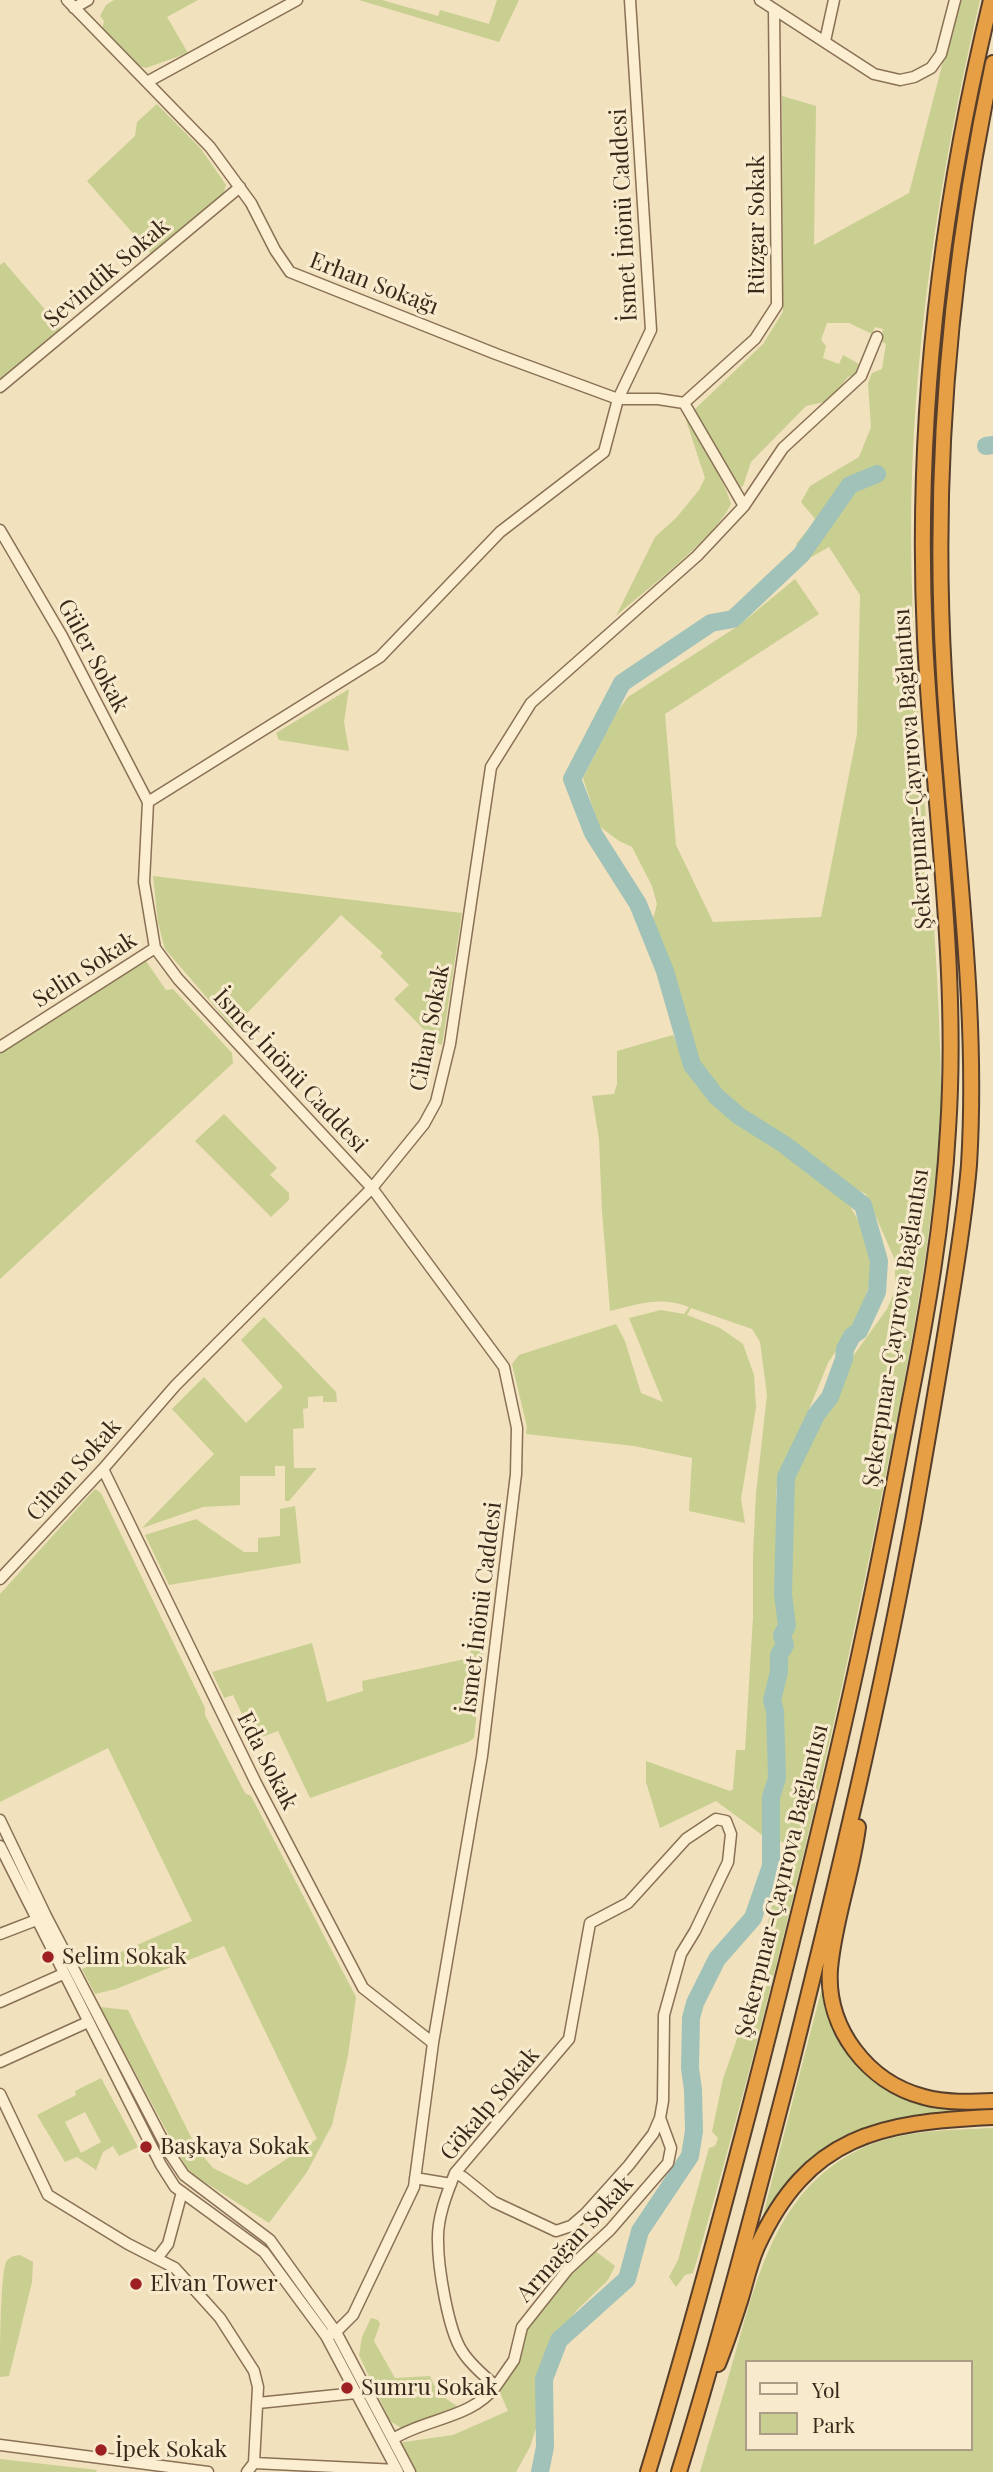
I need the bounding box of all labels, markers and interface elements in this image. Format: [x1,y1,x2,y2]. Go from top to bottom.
street label: İsmet İnönü Caddesi [605,108,643,322]
street label: Rüzgar Sokak [743,155,771,295]
street label: Sevindik Sokak [39,212,175,334]
street label: Erhan Sokağı [306,247,442,321]
street label: Güler Sokak [52,594,134,718]
street label: Şekerpınar-Çayırova Bağlantısı [888,607,938,931]
street label: Selin Sokak [28,926,142,1014]
street label: Cihan Sokak [404,962,456,1094]
street label: İsmet İnönü Caddesi [207,984,373,1158]
street label: Şekerpınar-Çayırova Bağlantısı [857,1167,935,1489]
street label: Cihan Sokak [21,1413,127,1527]
street label: İsmet İnönü Caddesi [454,1500,508,1716]
street label: Eda Sokak [231,1708,303,1814]
street label: Şekerpınar-Çayırova Bağlantısı [730,1721,834,2041]
place label: Selim Sokak [62,1943,187,1971]
marker: Selim Sokak [40,1949,56,1965]
street label: Gökalp Sokak [435,2042,545,2166]
place label: Başkaya Sokak [160,2133,310,2161]
marker: Başkaya Sokak [138,2139,154,2155]
street label: Armağan Sokak [511,2170,639,2308]
place label: Elvan Tower [150,2270,278,2298]
marker: Elvan Tower [128,2276,144,2292]
legend [744,2360,972,2451]
place label: Sumru Sokak [361,2374,498,2402]
text: Yol [812,2375,840,2403]
marker: Sumru Sokak [339,2380,355,2396]
text: Park [812,2410,855,2438]
place label: İpek Sokak [115,2436,227,2464]
marker: İpek Sokak [93,2442,109,2458]

